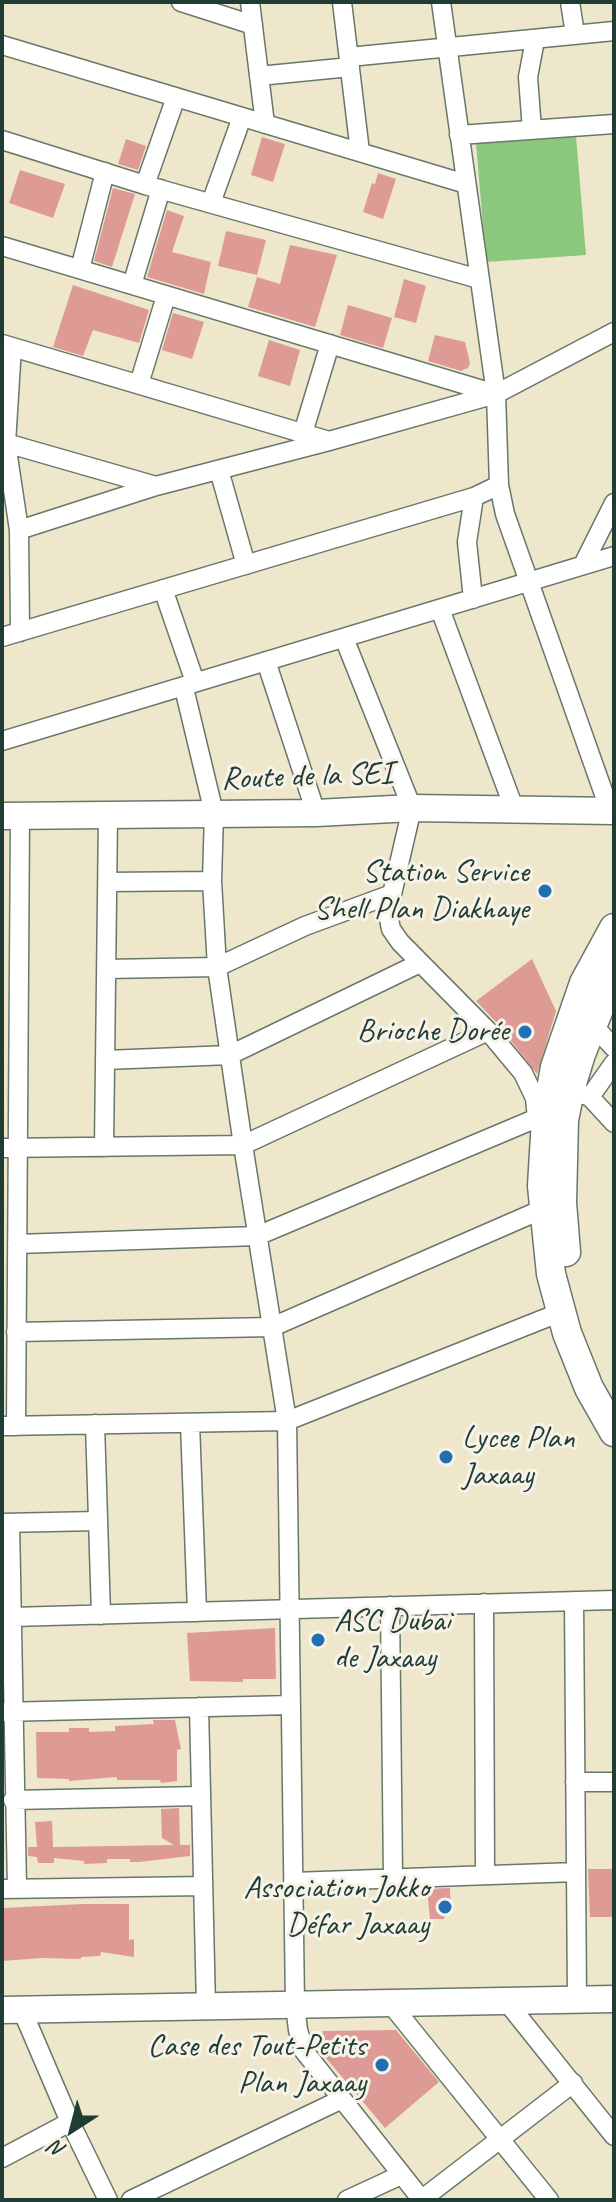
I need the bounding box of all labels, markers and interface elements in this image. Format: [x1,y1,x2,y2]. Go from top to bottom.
street label: Route de la SEI [221,755,393,799]
place label: Station Service Shell Plan Diakhaye [314,854,529,929]
marker: Station Service Shell Plan Diakhaye [536,882,554,900]
place label: Brioche Dorée [357,1013,509,1051]
marker: Brioche Dorée [516,1023,534,1041]
place label: Lycee Plan Jaxaay [462,1420,575,1495]
marker: Lycee Plan Jaxaay [437,1448,455,1466]
place label: ASC Dubai de Jaxaay [334,1603,450,1678]
marker: ASC Dubai de Jaxaay [309,1631,327,1649]
place label: Association Jokko Défar Jaxaay [243,1870,429,1945]
marker: Association Jokko Défar Jaxaay [436,1898,454,1916]
place label: Case des Tout-Petits Plan Jaxaay [148,2028,366,2103]
marker: Case des Tout-Petits Plan Jaxaay [373,2056,391,2074]
north arrow [32,2090,112,2170]
text: N [44,2134,72,2165]

